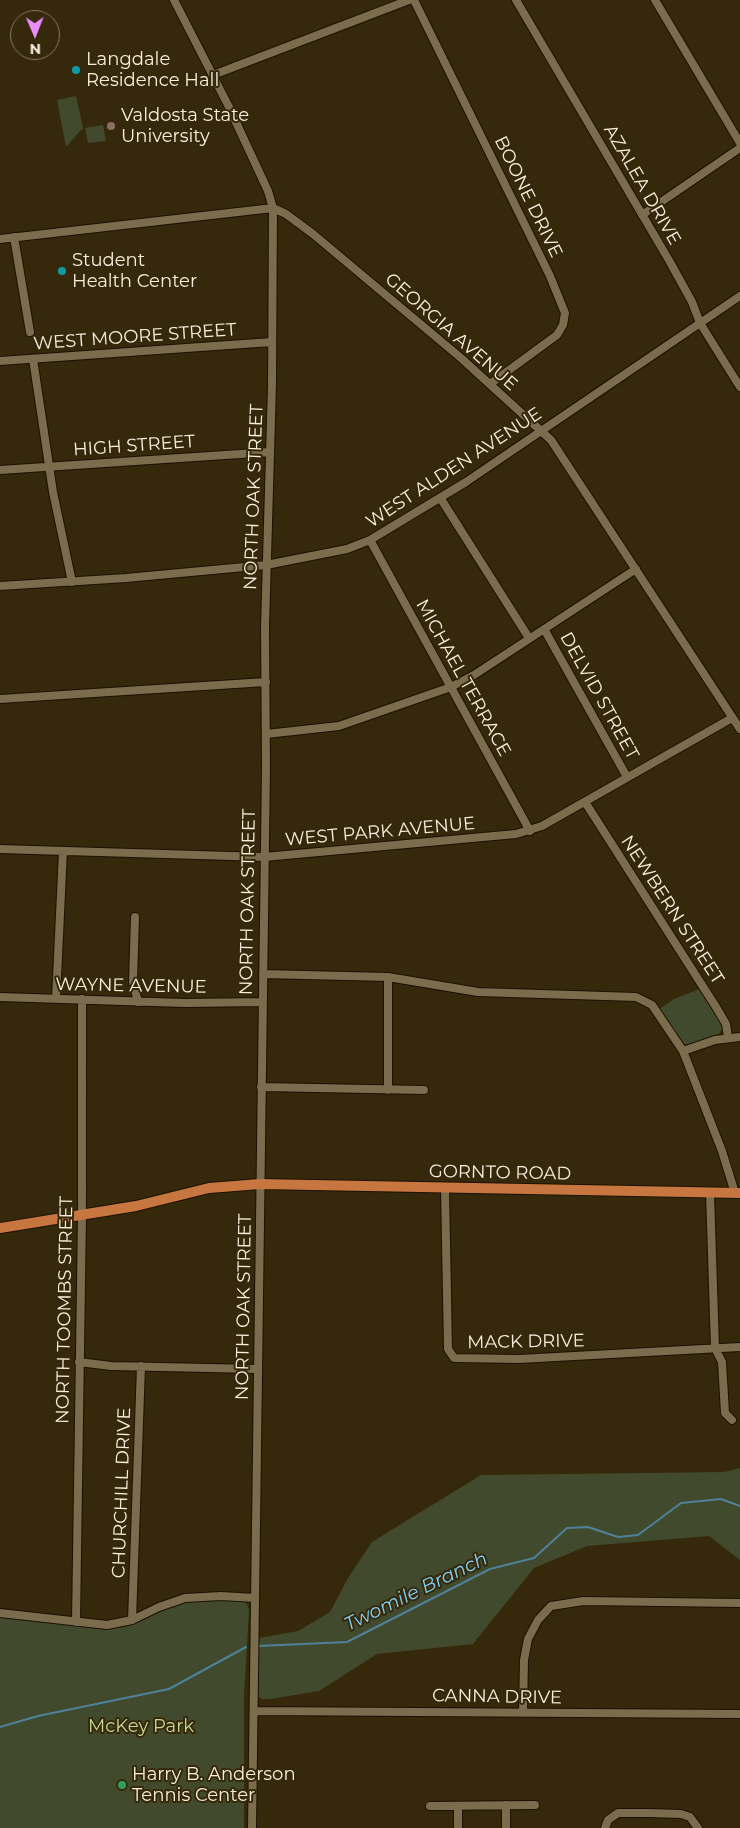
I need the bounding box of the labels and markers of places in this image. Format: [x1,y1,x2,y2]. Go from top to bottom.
place label: Langdale Residence Hall [86,49,219,92]
marker: Langdale Residence Hall [70,64,82,76]
place label: Valdosta State University [121,105,249,148]
marker: Valdosta State University [105,120,117,132]
place label: Student Health Center [72,250,197,292]
marker: Student Health Center [56,265,68,277]
place label: Harry B. Anderson Tennis Center [132,1764,296,1806]
marker: Harry B. Anderson Tennis Center [116,1779,128,1791]

